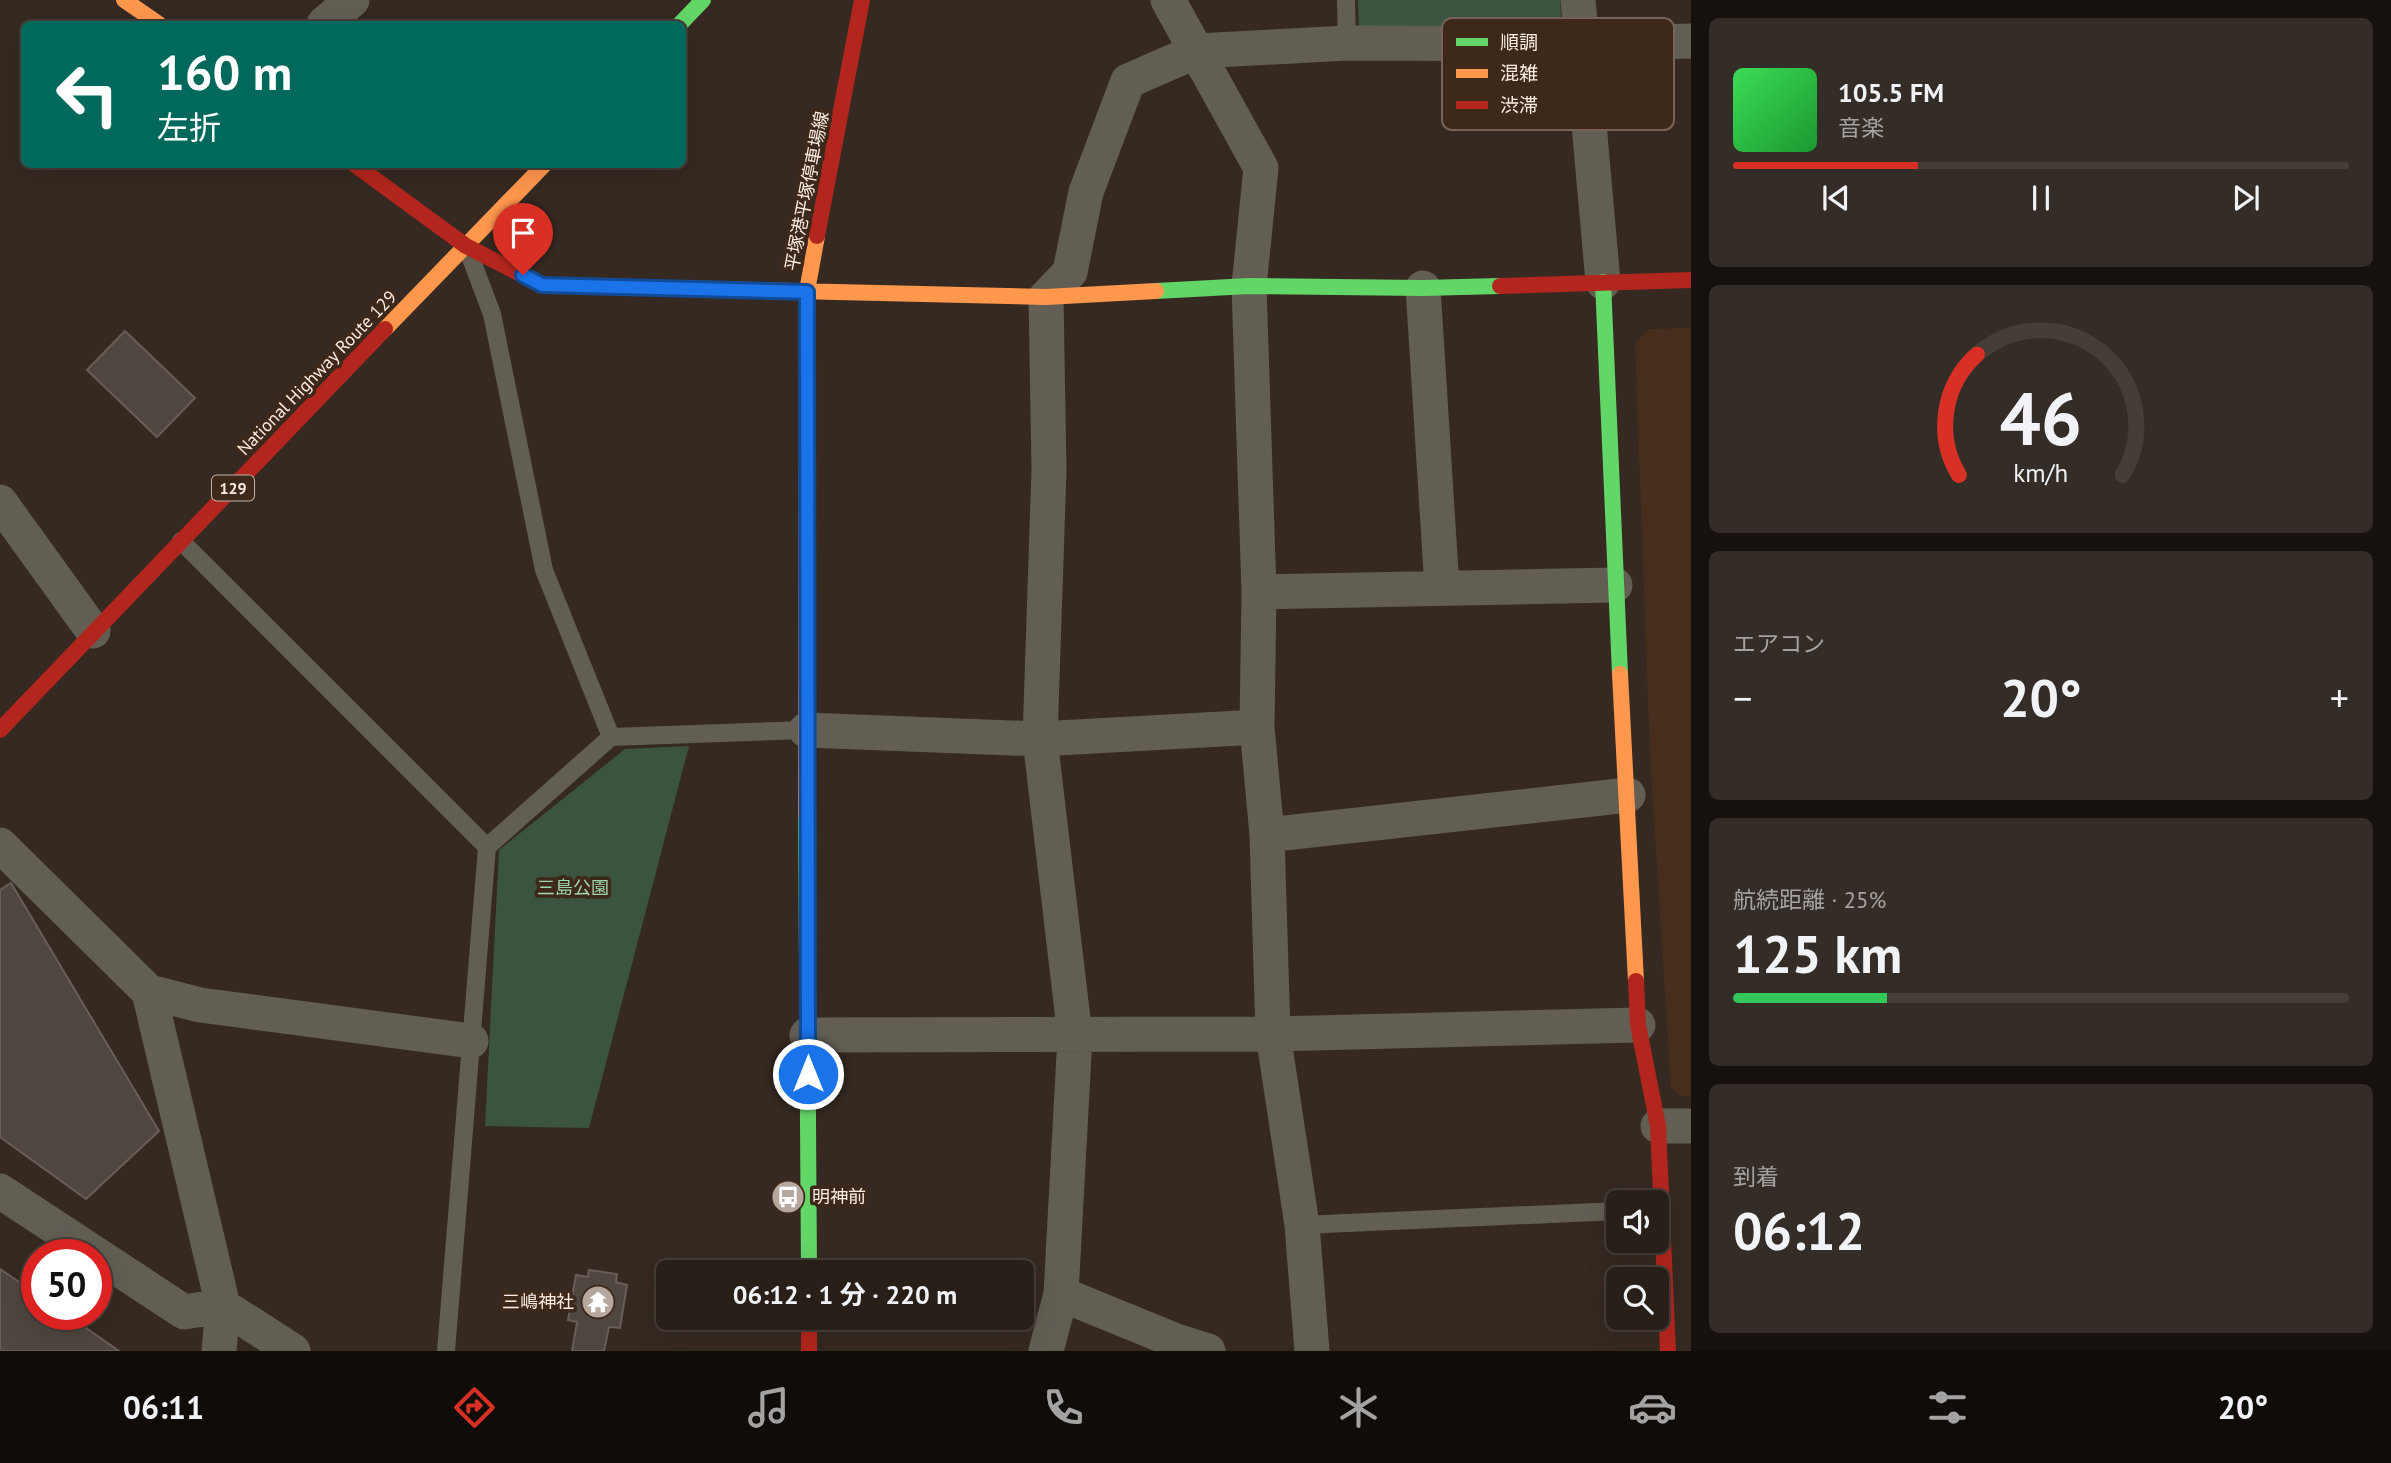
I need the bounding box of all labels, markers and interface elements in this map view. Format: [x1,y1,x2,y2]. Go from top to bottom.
legend [1442,18,1674,130]
text: 順調 [1500,30,1538,54]
text: 160 m [157,40,292,104]
icon: left [42,49,133,140]
text: 混雑 [1500,61,1538,85]
text: 105.5 FM [1838,76,1944,109]
text: 渋滞 [1500,93,1538,117]
text: 左折 [157,106,221,148]
street label: 平塚港平塚停車場線 [780,109,833,273]
text: 音楽 [1838,113,1884,142]
icon: previous [1817,179,1855,217]
icon: pause [2022,179,2060,217]
icon: next [2227,179,2265,217]
pin [493,203,553,275]
icon: arrive [504,214,542,252]
street label: National Highway Route 129 [232,286,401,460]
text: 46 [2000,371,2082,465]
text: km/h [2014,457,2068,489]
road number: 129 [212,475,254,500]
text: エアコン [1733,629,1825,658]
text: 20° [2000,664,2082,731]
text: − [1733,673,1752,722]
text: + [2330,673,2349,722]
park label: 三島公園 [537,876,609,899]
text: 航続距離 · 25% [1733,885,1886,914]
text: 125 km [1733,920,1902,987]
position arrow [771,1037,845,1111]
text: 到着 [1733,1162,1779,1191]
bus stop icon: 明神前 [769,1178,807,1216]
place label: 明神前 [812,1185,866,1208]
map controls [1606,1190,1669,1330]
button: sound [1606,1190,1669,1253]
text: 06:12 [1733,1197,1865,1264]
speed limit sign: 50 [21,1239,112,1330]
button: search [1606,1267,1669,1330]
text: 06:12 · 1 分 · 220 m [733,1278,957,1311]
temple icon: 三嶋神社 [579,1283,617,1321]
place label: 三嶋神社 [502,1290,574,1313]
icon: directions [450,1383,499,1432]
icon: music [744,1383,793,1432]
icon: phone [1039,1383,1088,1432]
icon: climate [1334,1383,1383,1432]
icon: car [1628,1383,1677,1432]
icon: filters [1923,1383,1972,1432]
text: 06:11 [123,1386,204,1428]
text: 20° [2218,1386,2268,1428]

